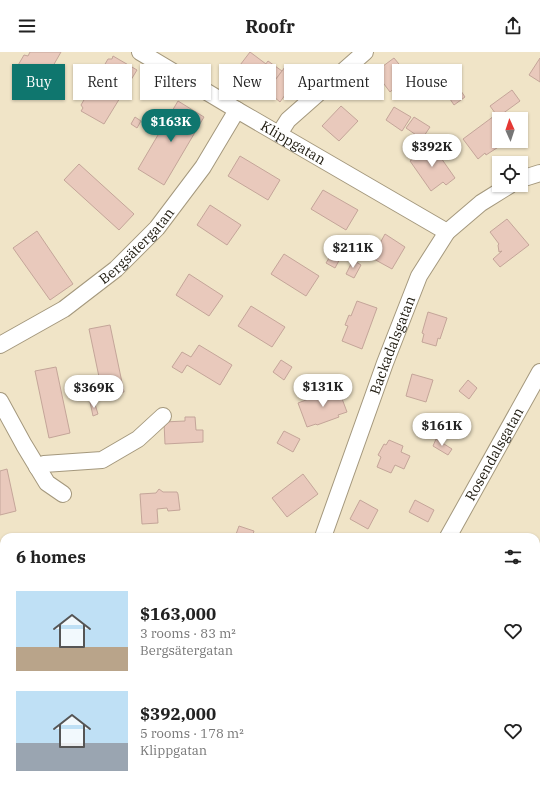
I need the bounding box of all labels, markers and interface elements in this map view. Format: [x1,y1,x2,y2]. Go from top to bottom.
icon: menu [16,15,38,37]
text: Roofr [245,15,295,38]
icon: share [502,15,524,37]
chip: Buy [12,64,65,100]
chip: Rent [73,64,132,100]
chip: Filters [140,64,211,100]
chip: New [219,64,276,100]
chip: Apartment [284,64,384,100]
chip: House [392,64,462,100]
pin: $163K [143,109,199,143]
north arrow [492,112,528,148]
map controls [492,112,528,192]
text: $163K [150,113,192,130]
street label: Klippgatan [257,117,329,169]
pin: $392K [404,134,460,168]
text: $392K [411,138,453,155]
button: locate [492,156,528,192]
street label: Bergsätergatan [95,204,178,288]
pin: $211K [325,235,381,269]
text: $211K [332,239,374,256]
street label: Backadalsgatan [366,293,419,397]
pin: $131K [295,374,351,408]
pin: $369K [66,375,122,409]
text: $131K [302,378,344,395]
text: $369K [73,379,115,396]
street label: Rosendalsgatan [461,404,528,504]
pin: $161K [414,413,470,447]
text: $161K [421,417,463,434]
text: 6 homes [16,546,86,568]
icon: filters [502,546,524,568]
text: $163,000 [140,603,216,625]
icon: home [48,607,96,655]
icon: heart [502,620,524,642]
text: 3 rooms · 83 m² [140,625,236,642]
text: Bergsätergatan [140,642,233,659]
text: $392,000 [140,703,216,725]
icon: home [48,707,96,755]
icon: heart [502,720,524,742]
text: 5 rooms · 178 m² [140,725,244,742]
text: Klippgatan [140,742,207,759]

